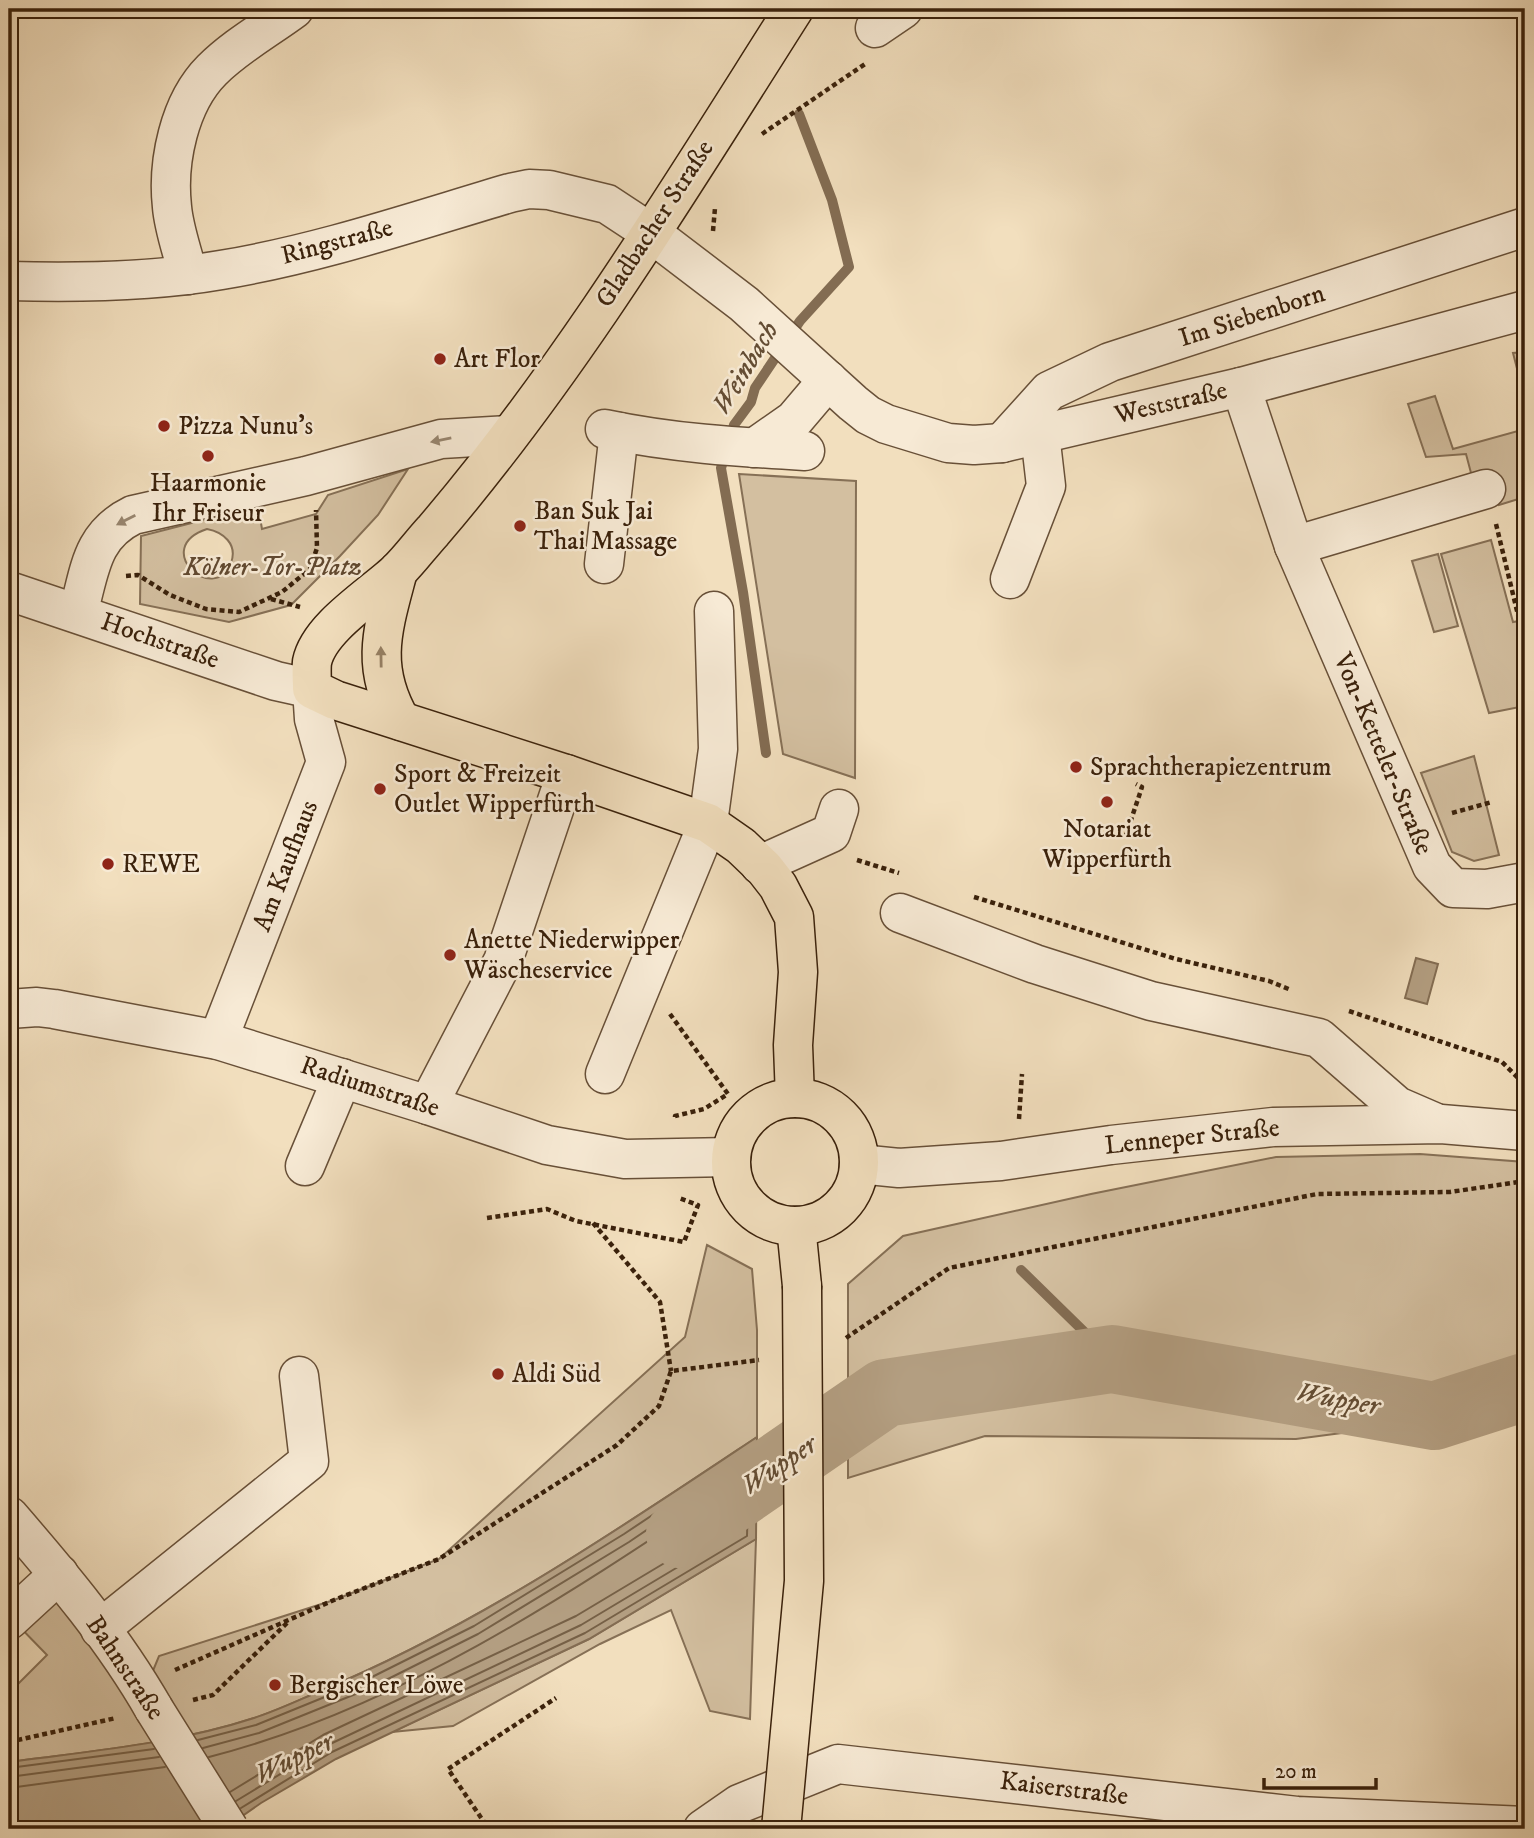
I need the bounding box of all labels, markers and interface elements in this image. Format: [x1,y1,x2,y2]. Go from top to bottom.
street label: Gladbacher Straße [589,134,721,314]
street label: Ringstraße [277,211,397,273]
street label: Im Siebenborn [1175,277,1330,355]
water label: Weinbach [704,315,786,421]
place label: Art Flor [454,343,540,376]
marker: Art Flor [432,351,448,367]
street label: Weststraße [1111,374,1231,432]
place label: Pizza Nunu's [178,410,313,443]
marker: Pizza Nunu's [156,418,172,434]
one-way arrow [430,434,452,445]
marker: Haarmonie Ihr Friseur [200,448,216,464]
place label: Haarmonie Ihr Friseur [150,467,266,530]
place label: Ban Suk Jai Thai Massage [534,495,677,558]
one-way arrow [115,513,135,525]
marker: Ban Suk Jai Thai Massage [512,518,528,534]
park label: Kölner-Tor-Platz [183,551,362,584]
street label: Hochstraße [96,605,224,677]
one-way arrow [375,646,387,668]
street label: Von-Ketteler-Straße [1325,647,1440,860]
place label: Sprachtherapiezentrum [1090,751,1331,784]
place label: Sport & Freizeit Outlet Wipperfürth [394,758,596,821]
marker: Sprachtherapiezentrum [1068,759,1084,775]
marker: Sport & Freizeit Outlet Wipperfürth [372,781,388,797]
marker: Notariat Wipperfürth [1099,794,1115,810]
street label: Am Kaufhaus [246,796,326,936]
place label: Notariat Wipperfürth [1041,813,1172,876]
place label: REWE [122,848,200,881]
marker: REWE [100,856,116,872]
place label: Anette Niederwipper Wäscheservice [463,924,680,987]
marker: Anette Niederwipper Wäscheservice [442,947,458,963]
street label: Radiumstraße [296,1049,444,1125]
street label: Lenneper Straße [1103,1111,1281,1163]
place label: Aldi Süd [512,1358,601,1391]
marker: Aldi Süd [490,1366,506,1382]
water label: Wupper [1294,1374,1384,1424]
water label: Wupper [734,1426,825,1503]
street label: Bahnstraße [78,1609,172,1727]
place label: Bergischer Löwe [289,1669,463,1702]
marker: Bergischer Löwe [267,1677,283,1693]
water label: Wupper [249,1723,341,1792]
scale bar [1264,1747,1376,1791]
text: 20 m [1275,1759,1317,1785]
street label: Kaiserstraße [998,1765,1130,1813]

